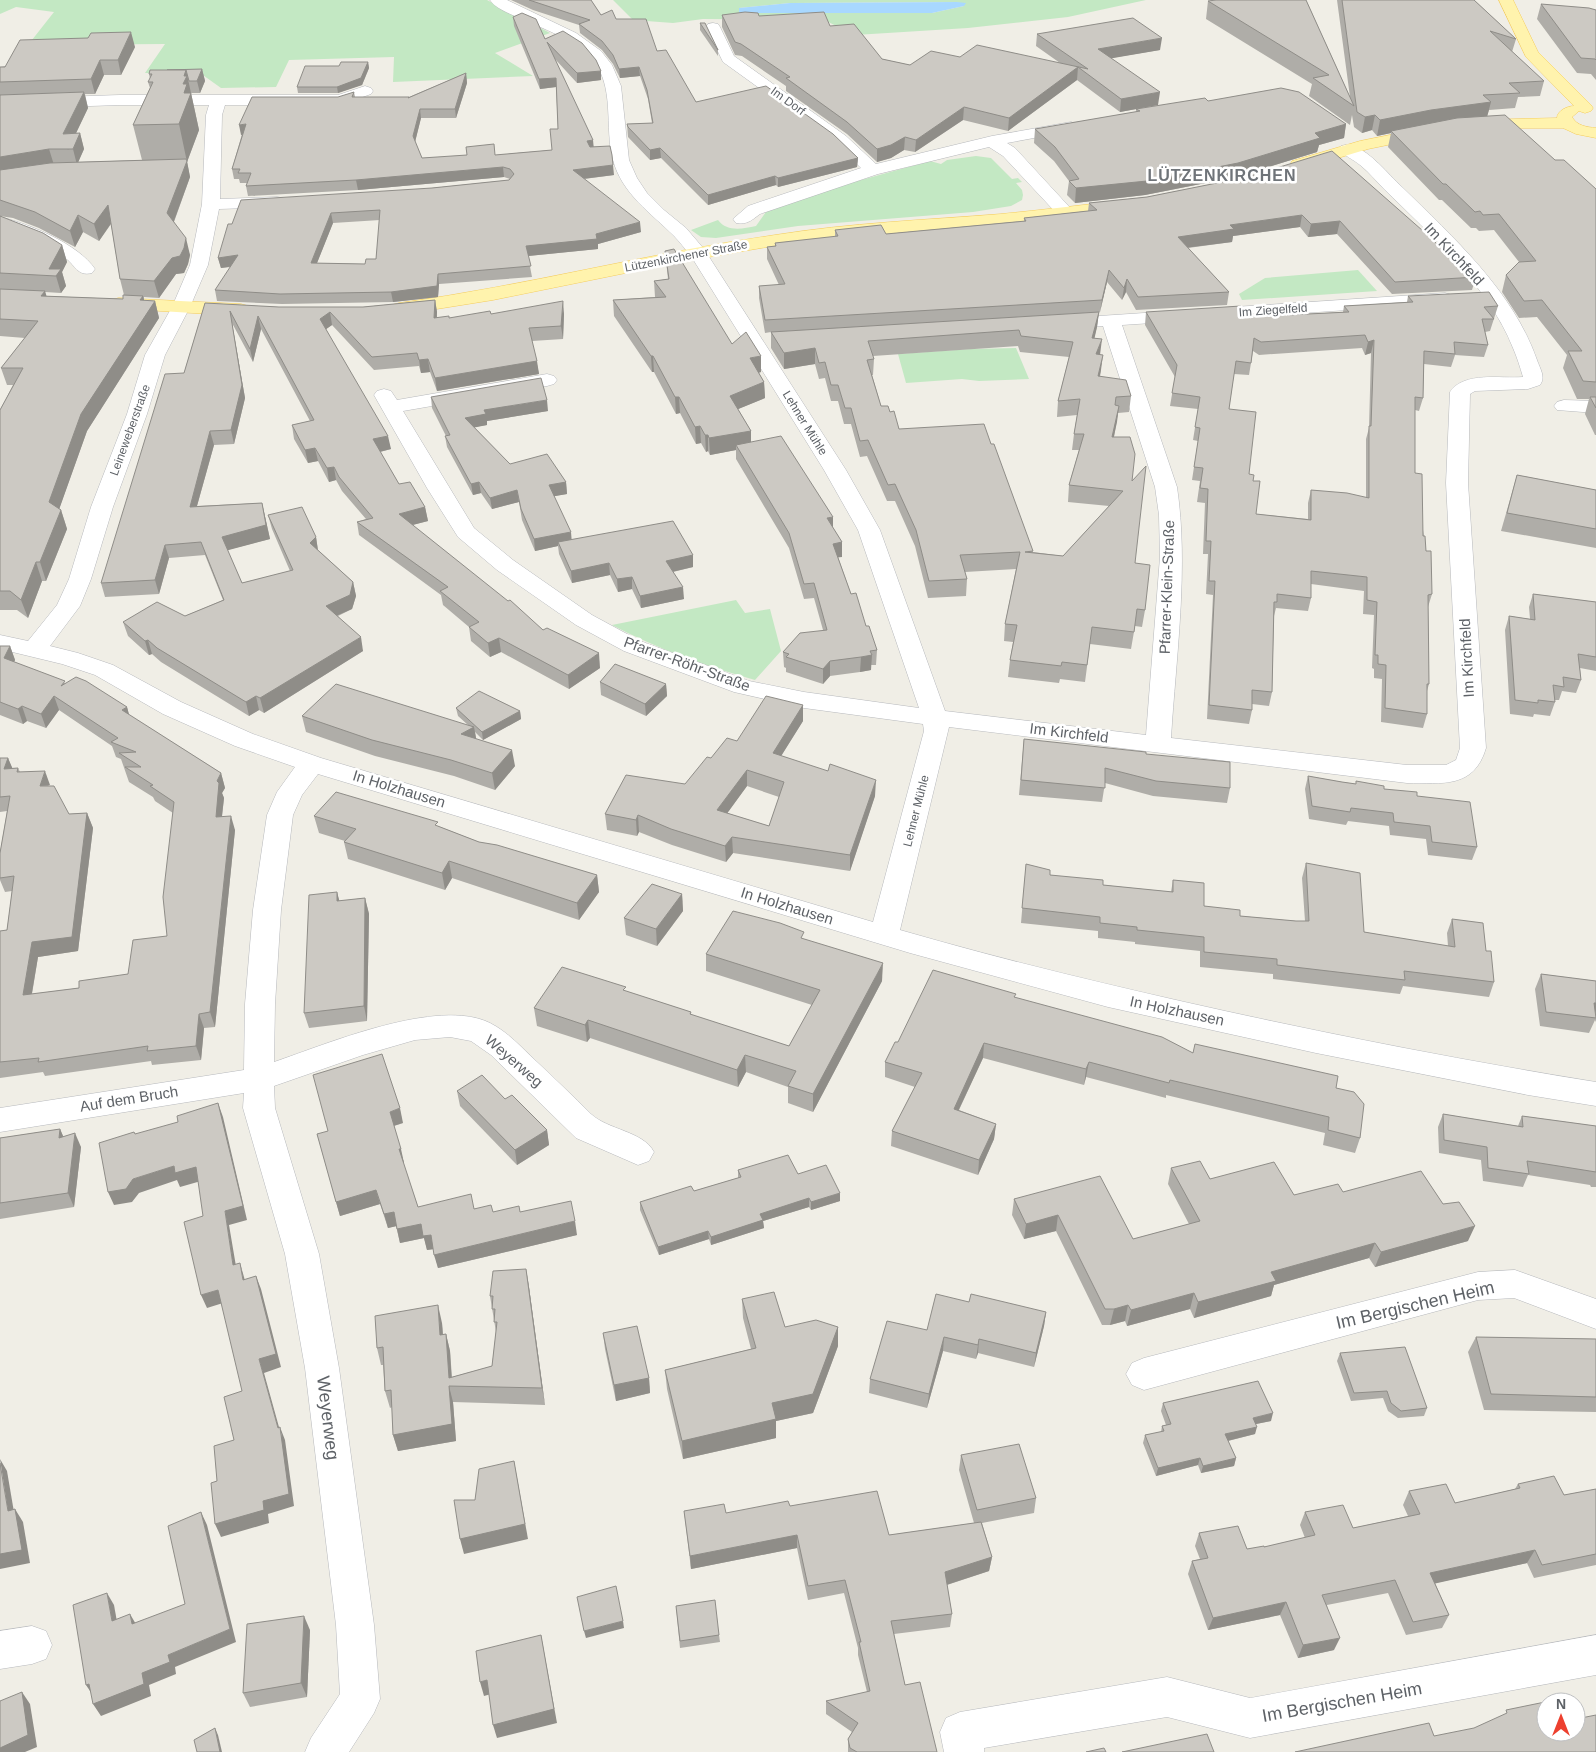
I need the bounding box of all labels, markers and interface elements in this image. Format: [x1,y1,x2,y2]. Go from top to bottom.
street label: Im Dorf [768,84,809,119]
district label: LÜTZENKIRCHEN [1148,166,1297,184]
street label: Im Kirchfeld [1421,219,1488,288]
street label: Lützenkirchener Straße [623,237,749,275]
street label: Im Ziegelfeld [1238,301,1308,319]
street label: Leineweberstraße [107,382,153,478]
street label: Lehner Mühle [780,388,831,458]
street label: Pfarrer-Klein-Straße [1156,520,1177,654]
street label: Im Kirchfeld [1456,618,1477,698]
street label: Pfarrer-Röhr-Straße [622,633,753,694]
street label: Im Kirchfeld [1029,719,1109,746]
street label: In Holzhausen [351,766,447,811]
street label: Lehner Mühle [900,773,932,848]
street label: In Holzhausen [739,883,835,928]
street label: In Holzhausen [1128,992,1226,1029]
street label: Weyerweg [482,1031,547,1090]
street label: Auf dem Bruch [79,1082,179,1115]
street label: Im Bergischen Heim [1334,1277,1496,1333]
street label: Weyerweg [313,1375,343,1461]
street label: Im Bergischen Heim [1260,1678,1424,1726]
north arrow [1536,1692,1586,1742]
text: N [1556,1696,1566,1712]

